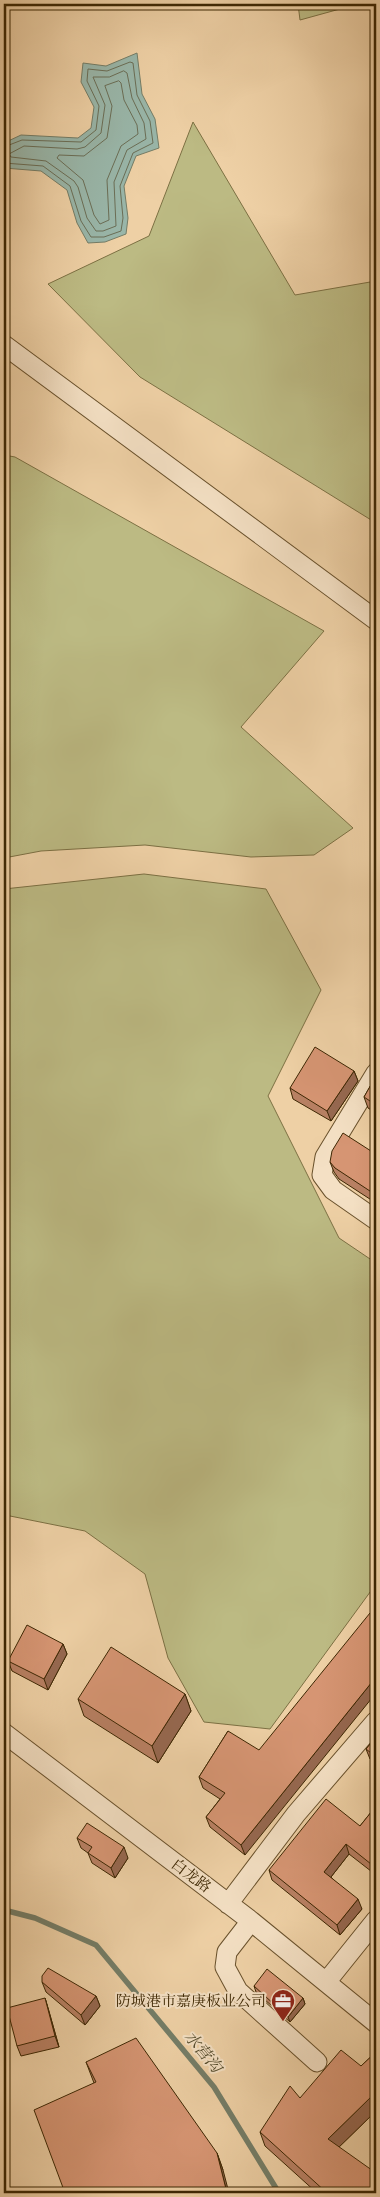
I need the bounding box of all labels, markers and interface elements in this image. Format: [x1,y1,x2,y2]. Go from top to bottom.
street label: 白龙路 [167,1855,215,1897]
office icon: 防城港市嘉庚板业公司 [270,1988,296,2022]
place label: 防城港市嘉庚板业公司 [116,1992,266,2011]
water label: 水营沟 [180,2027,228,2079]

